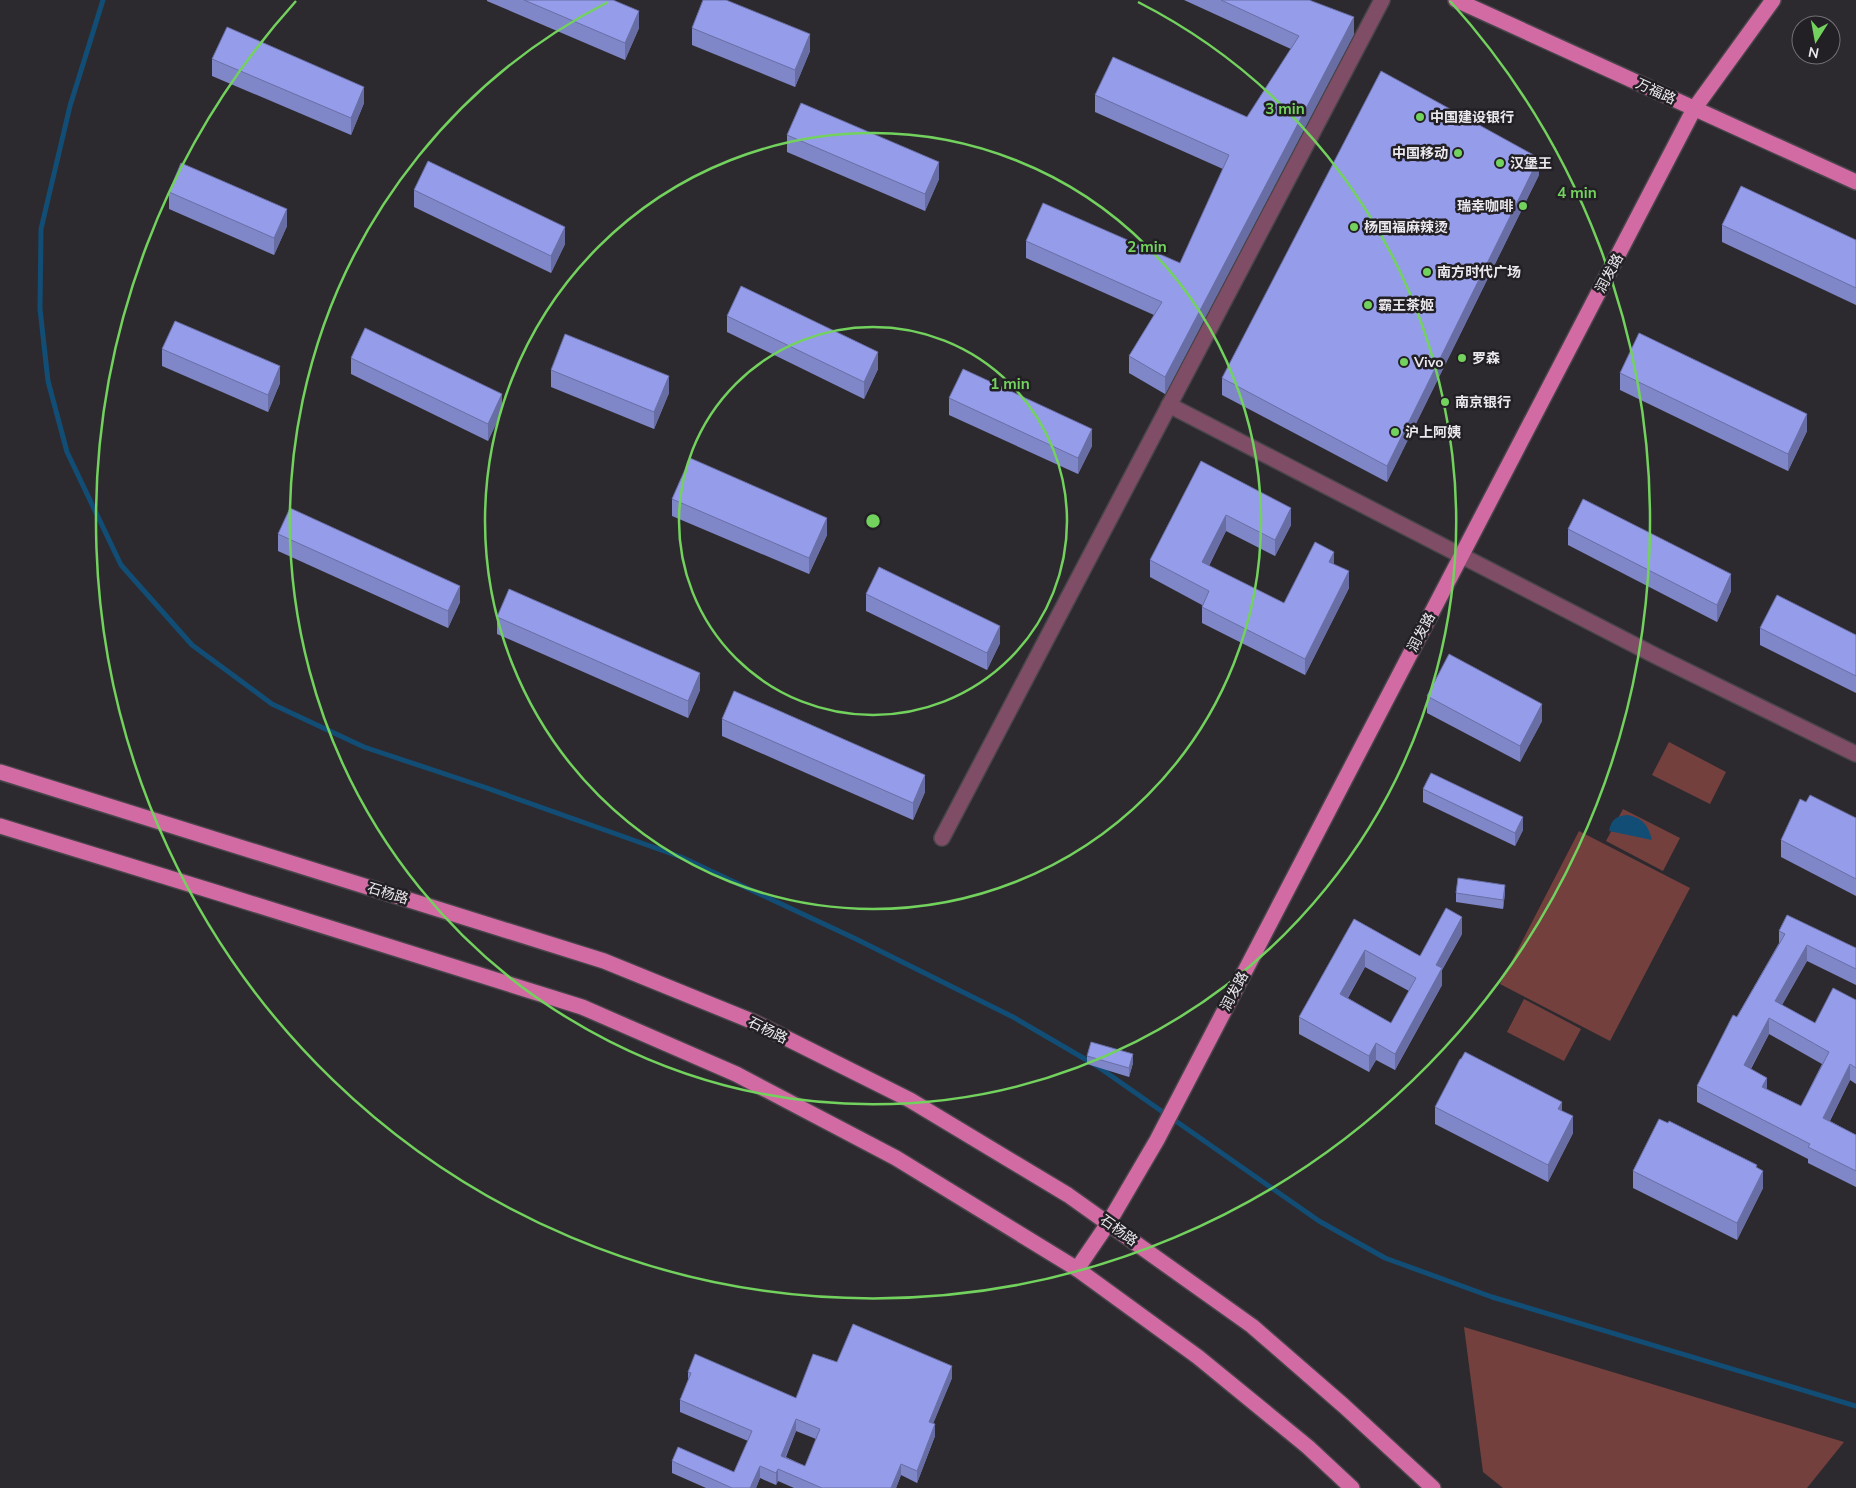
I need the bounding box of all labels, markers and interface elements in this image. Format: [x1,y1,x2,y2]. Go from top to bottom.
north arrow [1791,15,1841,65]
text: N [1807,43,1820,63]
street label: 万福路 [1633,74,1679,108]
text: 3 min [1265,99,1305,118]
place label: 中国建设银行 [1430,108,1514,126]
marker: 中国建设银行 [1414,111,1426,123]
place label: 中国移动 [1392,144,1448,162]
marker: 中国移动 [1452,147,1464,159]
place label: 汉堡王 [1510,154,1552,172]
marker: 汉堡王 [1494,157,1506,169]
text: 4 min [1557,183,1597,202]
place label: 瑞幸咖啡 [1457,197,1514,215]
marker: 瑞幸咖啡 [1517,200,1529,212]
place label: 杨国福麻辣烫 [1364,218,1448,236]
marker: 杨国福麻辣烫 [1348,221,1360,233]
text: 2 min [1127,237,1167,256]
street label: 润发路 [1591,250,1627,296]
place label: 南方时代广场 [1437,263,1521,281]
marker: 南方时代广场 [1421,266,1433,278]
place label: 霸王茶姬 [1378,296,1434,314]
marker: 霸王茶姬 [1362,299,1374,311]
place label: 罗森 [1472,349,1500,367]
marker: 罗森 [1456,352,1468,364]
place label: Vivo [1413,353,1444,371]
marker: Vivo [1398,356,1410,368]
text: 1 min [990,374,1030,393]
place label: 南京银行 [1455,393,1511,411]
marker: 南京银行 [1439,396,1451,408]
place label: 沪上阿姨 [1405,423,1461,441]
marker: 沪上阿姨 [1389,426,1401,438]
centre of rings [864,512,882,530]
street label: 润发路 [1403,609,1439,655]
street label: 石杨路 [365,878,411,908]
street label: 润发路 [1216,968,1252,1014]
street label: 石杨路 [745,1013,791,1047]
street label: 石杨路 [1097,1210,1141,1250]

